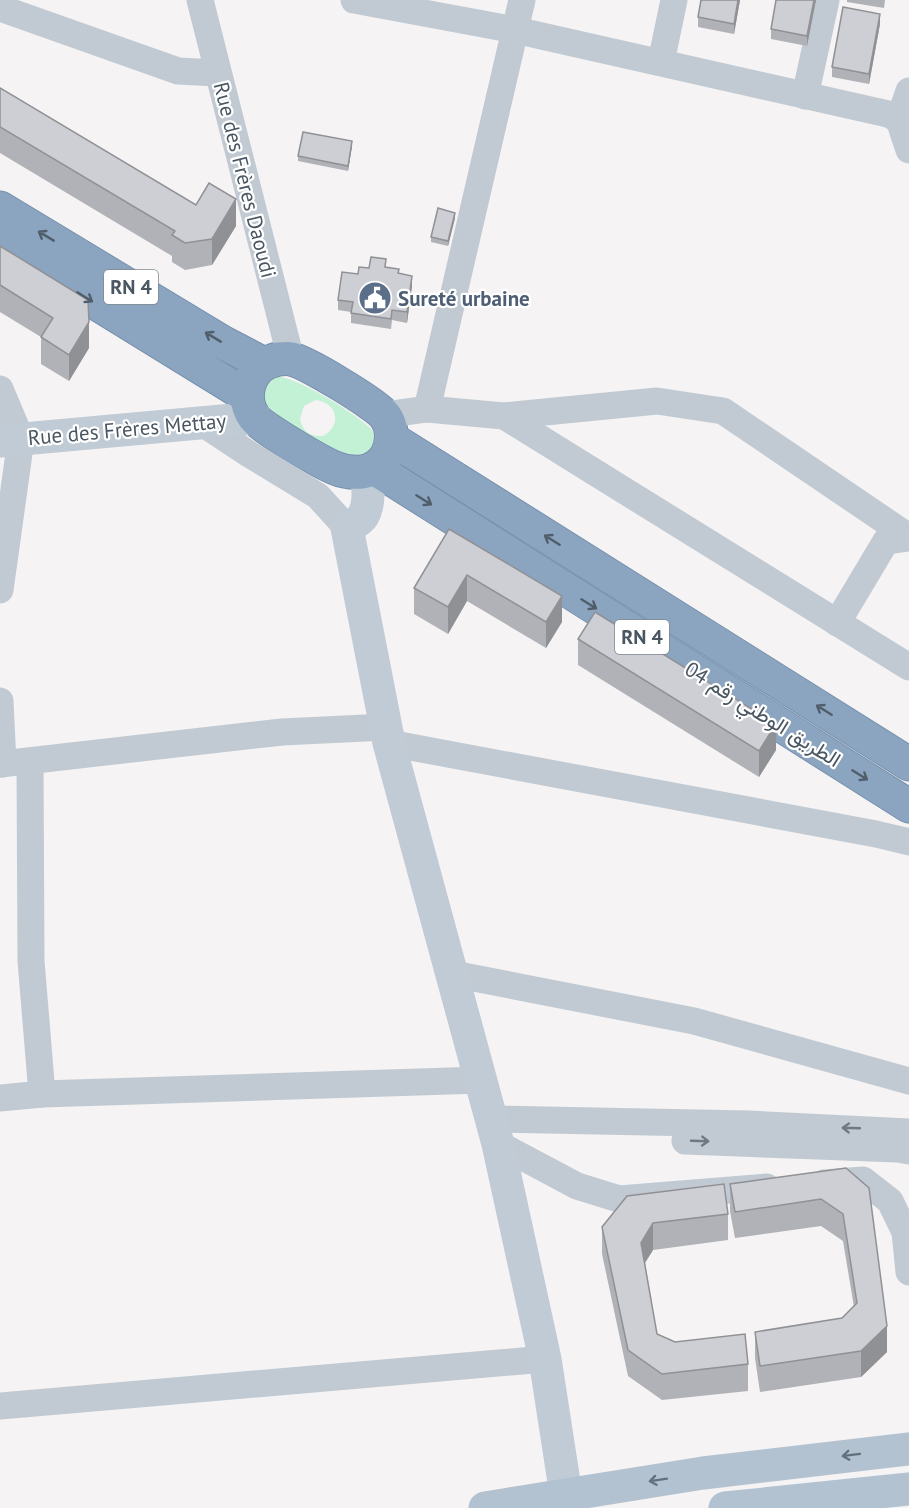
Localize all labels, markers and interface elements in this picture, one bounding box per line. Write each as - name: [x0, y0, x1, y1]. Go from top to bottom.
- street label: Rue des Frères Daoudi: [208, 79, 282, 281]
- one-way arrow: [38, 229, 55, 241]
- road number: RN 4: [104, 270, 158, 304]
- public building icon: Sureté urbaine: [357, 280, 393, 316]
- place label: Sureté urbaine: [398, 285, 530, 312]
- one-way arrow: [76, 292, 93, 304]
- one-way arrow: [205, 330, 222, 342]
- street label: Rue des Frères Mettay: [27, 407, 227, 451]
- one-way arrow: [415, 494, 432, 506]
- one-way arrow: [544, 533, 561, 545]
- one-way arrow: [580, 597, 597, 610]
- road number: RN 4: [615, 620, 669, 654]
- street label: الطريق الوطني رقم 04: [678, 655, 846, 776]
- one-way arrow: [816, 704, 833, 716]
- one-way arrow: [851, 770, 868, 782]
- one-way arrow: [841, 1123, 861, 1134]
- one-way arrow: [690, 1136, 710, 1147]
- one-way arrow: [841, 1449, 861, 1460]
- one-way arrow: [648, 1475, 668, 1486]

